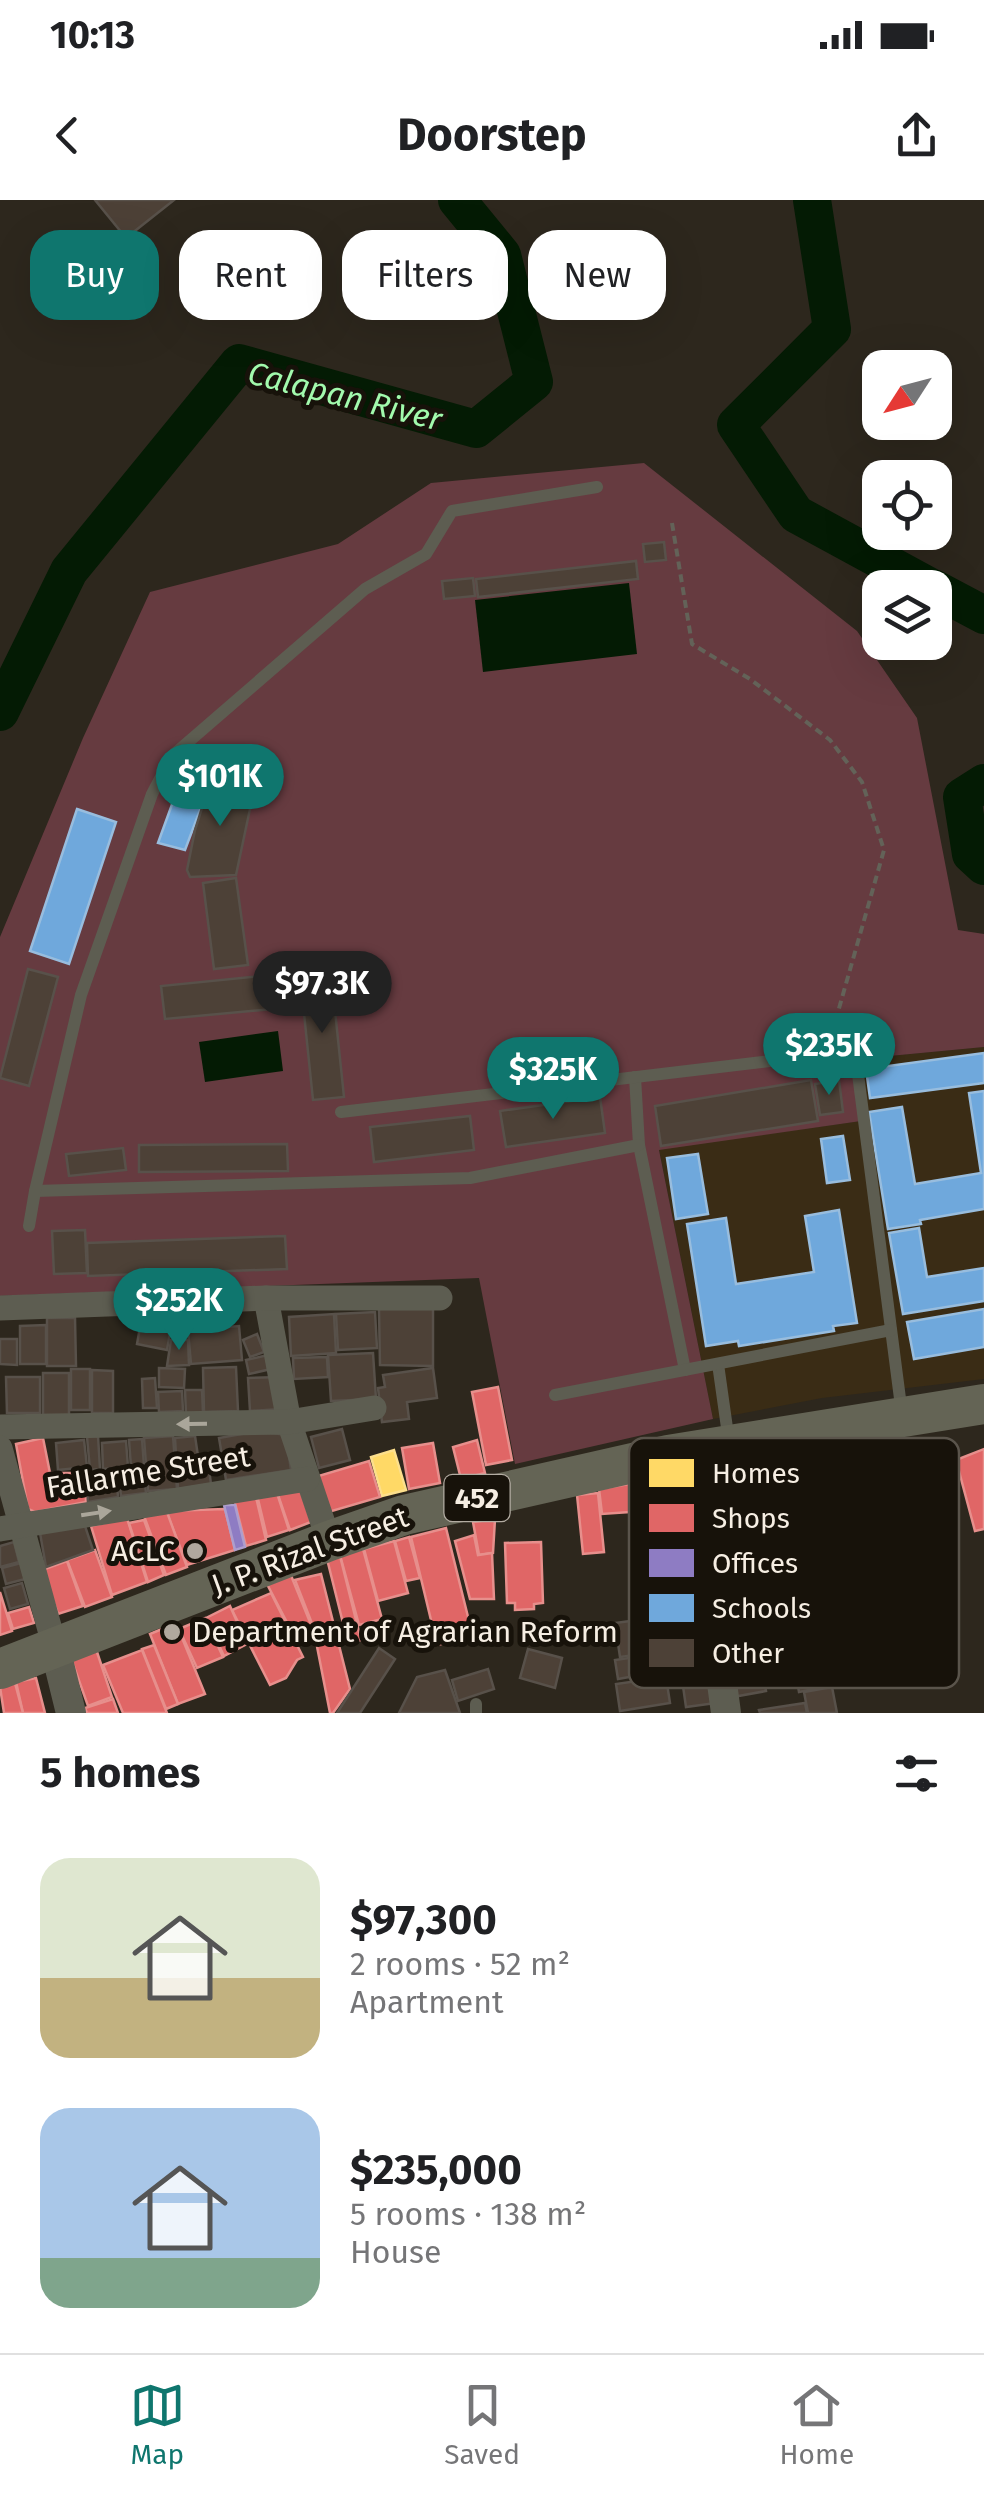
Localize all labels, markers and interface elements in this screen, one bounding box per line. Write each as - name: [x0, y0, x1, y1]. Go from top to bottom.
- text: 10:13: [50, 12, 135, 58]
- icon: back: [40, 108, 95, 163]
- text: Doorstep: [397, 108, 587, 162]
- icon: share: [889, 108, 944, 163]
- chip: Buy: [30, 230, 159, 320]
- chip: Rent: [179, 230, 322, 320]
- chip: Filters: [342, 230, 508, 320]
- chip: New: [528, 230, 666, 320]
- north arrow: [862, 350, 952, 440]
- map controls: [862, 350, 952, 660]
- water label: Calapan River: [244, 354, 448, 439]
- button: locate: [862, 460, 952, 550]
- button: layers: [862, 570, 952, 660]
- pin: $101K: [150, 744, 290, 829]
- text: $101K: [178, 757, 262, 795]
- pin: $97.3K: [241, 951, 403, 1036]
- text: $97.3K: [275, 964, 369, 1002]
- pin: $235K: [759, 1013, 899, 1098]
- text: $235K: [785, 1026, 873, 1064]
- pin: $325K: [483, 1037, 623, 1122]
- text: $325K: [509, 1050, 597, 1088]
- pin: $252K: [109, 1268, 249, 1353]
- text: $252K: [135, 1281, 223, 1319]
- one-way arrow: [175, 1416, 207, 1432]
- street label: Fallarme Street: [44, 1438, 253, 1506]
- legend: [629, 1438, 959, 1688]
- text: Homes: [712, 1457, 800, 1490]
- road number: 452: [444, 1475, 510, 1521]
- street label: J. P. Rizal Street: [207, 1499, 413, 1603]
- text: Shops: [712, 1502, 790, 1535]
- one-way arrow: [81, 1505, 112, 1520]
- place label: ACLC: [111, 1533, 175, 1569]
- marker: ACLC: [184, 1540, 206, 1562]
- text: Offices: [712, 1547, 798, 1580]
- text: Schools: [712, 1592, 811, 1625]
- place label: Department of Agrarian Reform: [192, 1614, 618, 1650]
- marker: Department of Agrarian Reform: [161, 1621, 183, 1643]
- text: Other: [712, 1637, 784, 1670]
- icon: filters: [889, 1746, 944, 1801]
- text: 5 homes: [40, 1748, 200, 1798]
- text: $97,300: [350, 1895, 497, 1945]
- icon: home: [120, 1898, 240, 2018]
- text: 2 rooms · 52 m²: [350, 1945, 570, 1983]
- text: Apartment: [350, 1983, 504, 2021]
- text: $235,000: [350, 2145, 522, 2195]
- icon: home: [120, 2148, 240, 2268]
- text: 5 rooms · 138 m²: [350, 2195, 586, 2233]
- text: House: [350, 2233, 441, 2271]
- tab: Map: [130, 2378, 185, 2471]
- tab: Saved: [444, 2378, 520, 2471]
- tab: Home: [780, 2378, 854, 2471]

